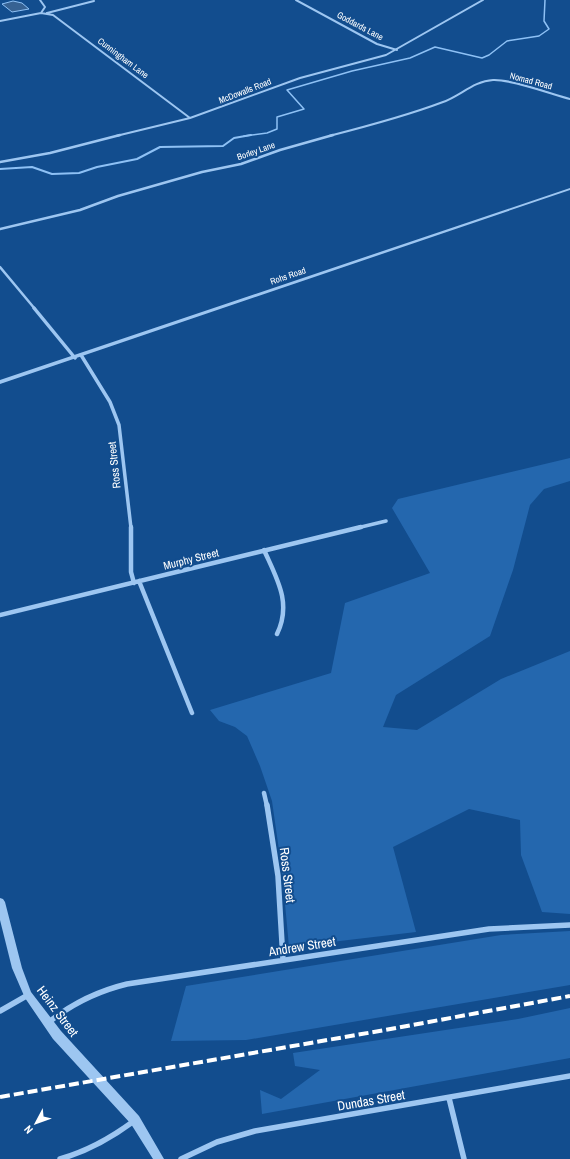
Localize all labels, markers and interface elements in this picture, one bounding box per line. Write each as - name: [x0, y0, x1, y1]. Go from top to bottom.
- street label: Goddards Lane: [335, 9, 385, 43]
- street label: Cunningham Lane: [95, 35, 151, 81]
- street label: Nomad Road: [508, 70, 554, 92]
- street label: McDowalls Road: [217, 75, 273, 107]
- street label: Borley Lane: [235, 139, 277, 163]
- street label: Rohs Road: [269, 264, 307, 288]
- street label: Ross Street: [105, 440, 123, 489]
- street label: Murphy Street: [162, 545, 221, 573]
- street label: Ross Street: [276, 846, 299, 904]
- street label: Andrew Street: [266, 933, 337, 960]
- street label: Heinz Street: [33, 983, 82, 1040]
- street label: Dundas Street: [336, 1086, 406, 1115]
- north arrow: [16, 1103, 56, 1143]
- text: N: [21, 1123, 36, 1137]

